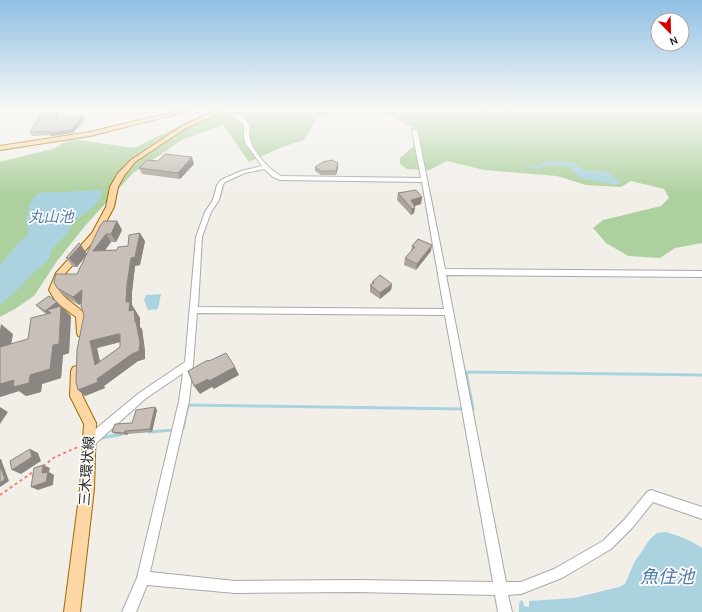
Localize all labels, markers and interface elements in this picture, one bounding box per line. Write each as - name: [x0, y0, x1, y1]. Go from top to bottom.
- north arrow: [650, 12, 690, 52]
- text: N: [668, 33, 680, 48]
- water label: 丸山池: [28, 208, 75, 226]
- street label: 三木環状線: [76, 435, 98, 507]
- water label: 魚住池: [640, 566, 696, 588]

